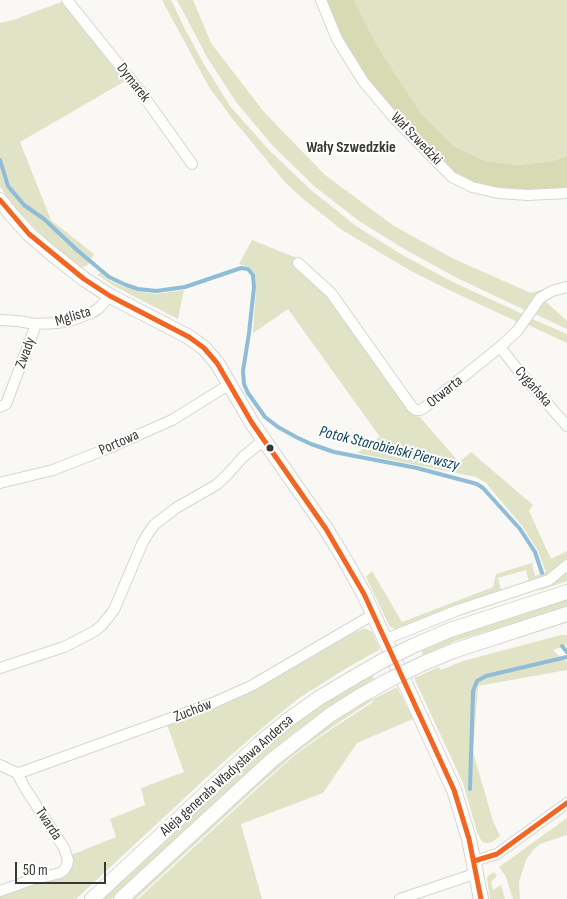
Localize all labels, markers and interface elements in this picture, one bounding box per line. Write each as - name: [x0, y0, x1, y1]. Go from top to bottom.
- street label: Dymarek: [112, 60, 154, 106]
- street label: Wał Szwedzki: [386, 109, 446, 169]
- district label: Wały Szwedzkie: [306, 138, 396, 158]
- street label: Mglista: [53, 303, 93, 331]
- street label: Zwady: [12, 335, 40, 371]
- street label: Cygańska: [511, 363, 555, 411]
- street label: Otwarta: [424, 372, 466, 412]
- water label: Potok Starobielski Pierwszy: [317, 422, 461, 476]
- street label: Portowa: [96, 426, 142, 460]
- unlabelled marker: [265, 443, 275, 453]
- street label: Zuchów: [171, 696, 215, 726]
- street label: Aleja generała Władysława Andersa: [157, 712, 297, 840]
- street label: Twarda: [31, 804, 65, 844]
- scale bar: [18, 852, 109, 884]
- text: 50 m: [23, 861, 48, 880]

